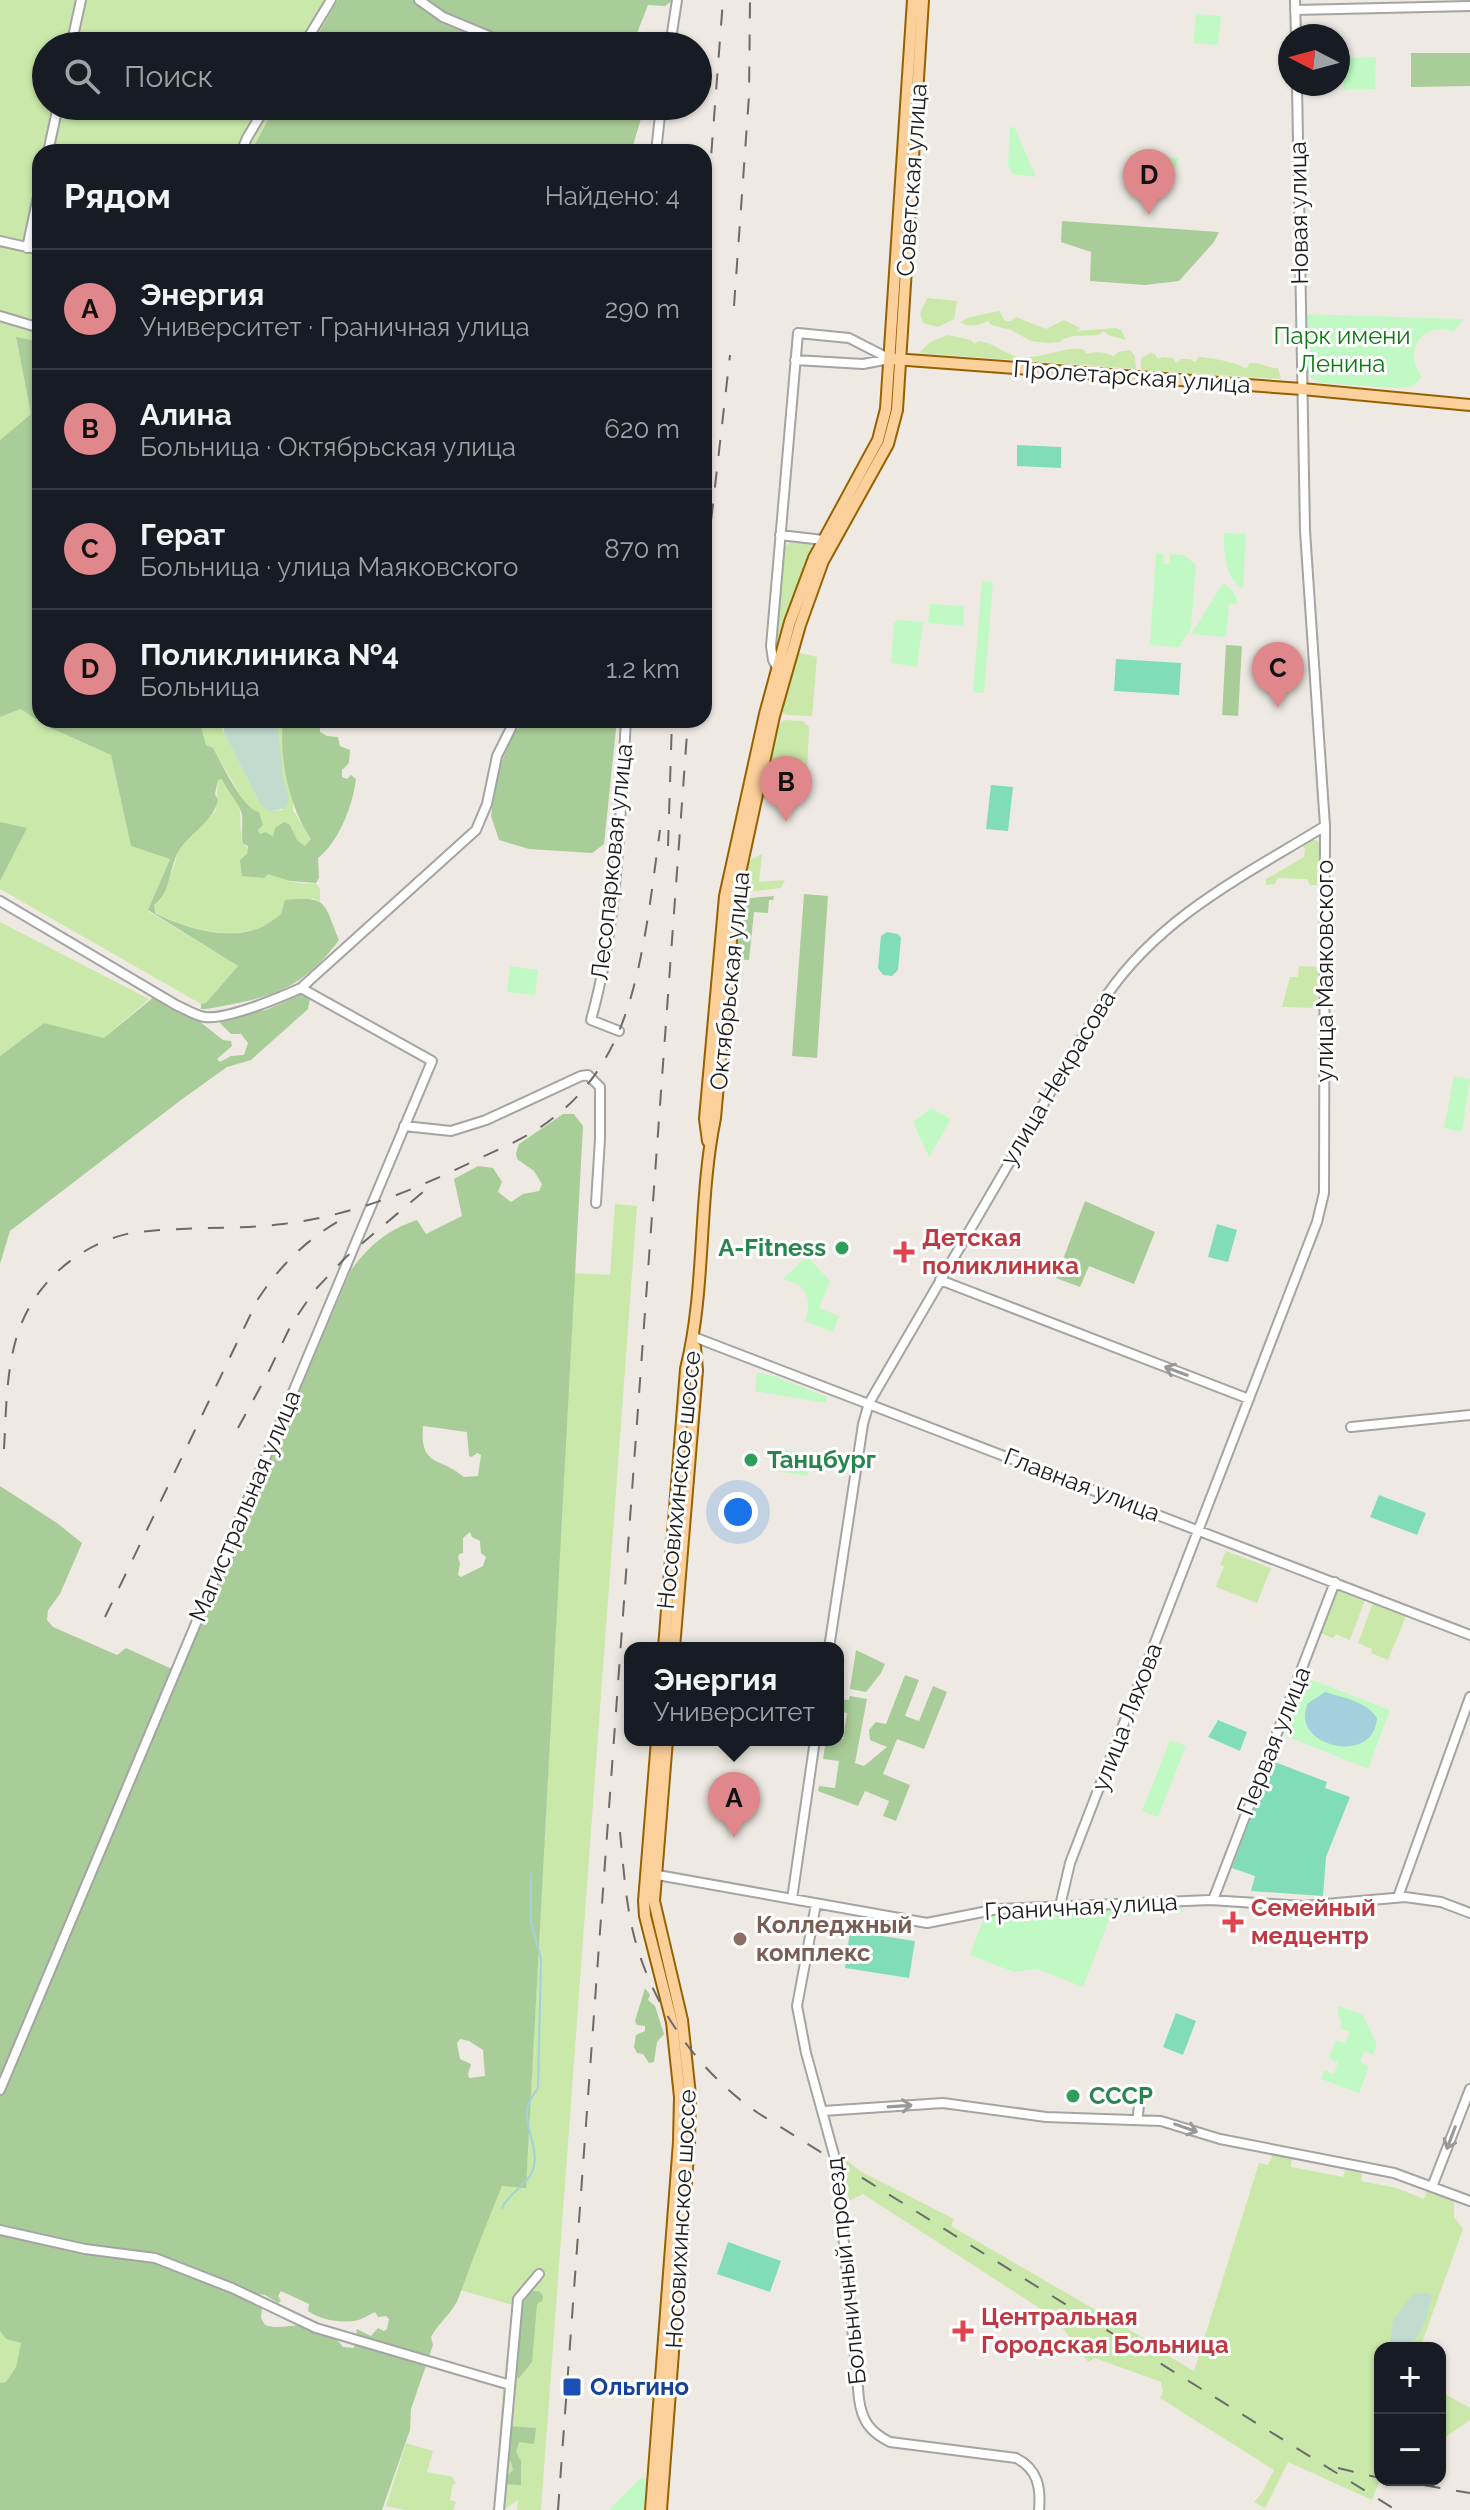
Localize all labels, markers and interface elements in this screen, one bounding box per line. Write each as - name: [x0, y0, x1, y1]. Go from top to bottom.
- north arrow: [1278, 24, 1350, 96]
- search box: [32, 32, 712, 120]
- icon: search: [60, 54, 104, 98]
- text: Поиск: [124, 59, 213, 94]
- street label: Советская улица: [890, 82, 933, 278]
- street label: Новая улица: [1283, 141, 1314, 285]
- pin: D: [1123, 149, 1175, 215]
- text: Рядом: [64, 176, 171, 216]
- text: Найдено: 4: [545, 181, 680, 211]
- text: Энергия: [140, 277, 264, 312]
- text: A: [81, 294, 99, 324]
- text: 290 m: [605, 294, 680, 324]
- text: Университет · Граничная улица: [140, 312, 530, 342]
- park label: Парк имени Ленина: [1273, 321, 1411, 378]
- street label: Пролетарская улица: [1012, 354, 1252, 399]
- text: Алина: [140, 397, 232, 432]
- text: B: [81, 414, 99, 444]
- text: 620 m: [604, 414, 680, 444]
- text: Больница · Октябрьская улица: [140, 432, 516, 462]
- text: Герат: [140, 517, 225, 552]
- text: C: [81, 534, 99, 564]
- text: 870 m: [604, 534, 680, 564]
- text: Больница · улица Маяковского: [140, 552, 518, 582]
- text: Поликлиника №4: [140, 637, 399, 672]
- pin: C: [1252, 642, 1304, 708]
- text: D: [81, 654, 99, 684]
- text: 1.2 km: [606, 654, 680, 684]
- text: Больница: [140, 672, 260, 702]
- street label: Лесопарковая улица: [585, 742, 638, 982]
- pin: B: [760, 756, 812, 822]
- street label: улица Маяковского: [1310, 860, 1339, 1082]
- street label: Октябрьская улица: [704, 870, 755, 1092]
- street label: улица Некрасова: [994, 985, 1121, 1171]
- place label: Детская поликлиника: [922, 1223, 1079, 1280]
- place label: A-Fitness: [718, 1233, 826, 1262]
- marker: A-Fitness: [833, 1239, 851, 1257]
- marker: Детская поликлиника: [893, 1241, 915, 1263]
- street label: Носовихинское шоссе: [651, 1349, 706, 1611]
- one-way arrow: [1164, 1363, 1189, 1377]
- street label: Магистральная улица: [183, 1386, 306, 1626]
- street label: Главная улица: [1000, 1441, 1164, 1528]
- place label: Танцбург: [767, 1445, 876, 1474]
- marker: Танцбург: [742, 1451, 760, 1469]
- your location: [718, 1492, 758, 1532]
- street label: улица Ляхова: [1085, 1639, 1168, 1795]
- popup: [624, 1642, 844, 1746]
- text: Энергия: [653, 1662, 777, 1697]
- street label: Первая улица: [1231, 1662, 1317, 1819]
- text: Университет: [653, 1697, 815, 1727]
- pin: A: [708, 1772, 760, 1838]
- street label: Граничная улица: [983, 1887, 1178, 1926]
- place label: Семейный медцентр: [1251, 1893, 1376, 1950]
- place label: Колледжный комплекс: [756, 1910, 912, 1967]
- marker: Семейный медцентр: [1222, 1911, 1244, 1933]
- marker: Колледжный комплекс: [731, 1930, 749, 1948]
- place label: СССР: [1089, 2081, 1153, 2110]
- marker: СССР: [1064, 2087, 1082, 2105]
- street label: Носовихинское шоссе: [659, 2089, 702, 2349]
- one-way arrow: [886, 2098, 913, 2113]
- one-way arrow: [1173, 2122, 1198, 2137]
- one-way arrow: [1443, 2125, 1457, 2150]
- street label: Больничный проезд: [819, 2156, 872, 2386]
- place label: Центральная Городская Больница: [981, 2302, 1229, 2359]
- marker: Центральная Городская Больница: [952, 2320, 974, 2342]
- map controls: [1374, 2342, 1446, 2486]
- button: +: [1374, 2342, 1446, 2414]
- place label: Ольгино: [590, 2372, 689, 2401]
- marker: Ольгино: [561, 2376, 583, 2398]
- button: −: [1374, 2414, 1446, 2486]

